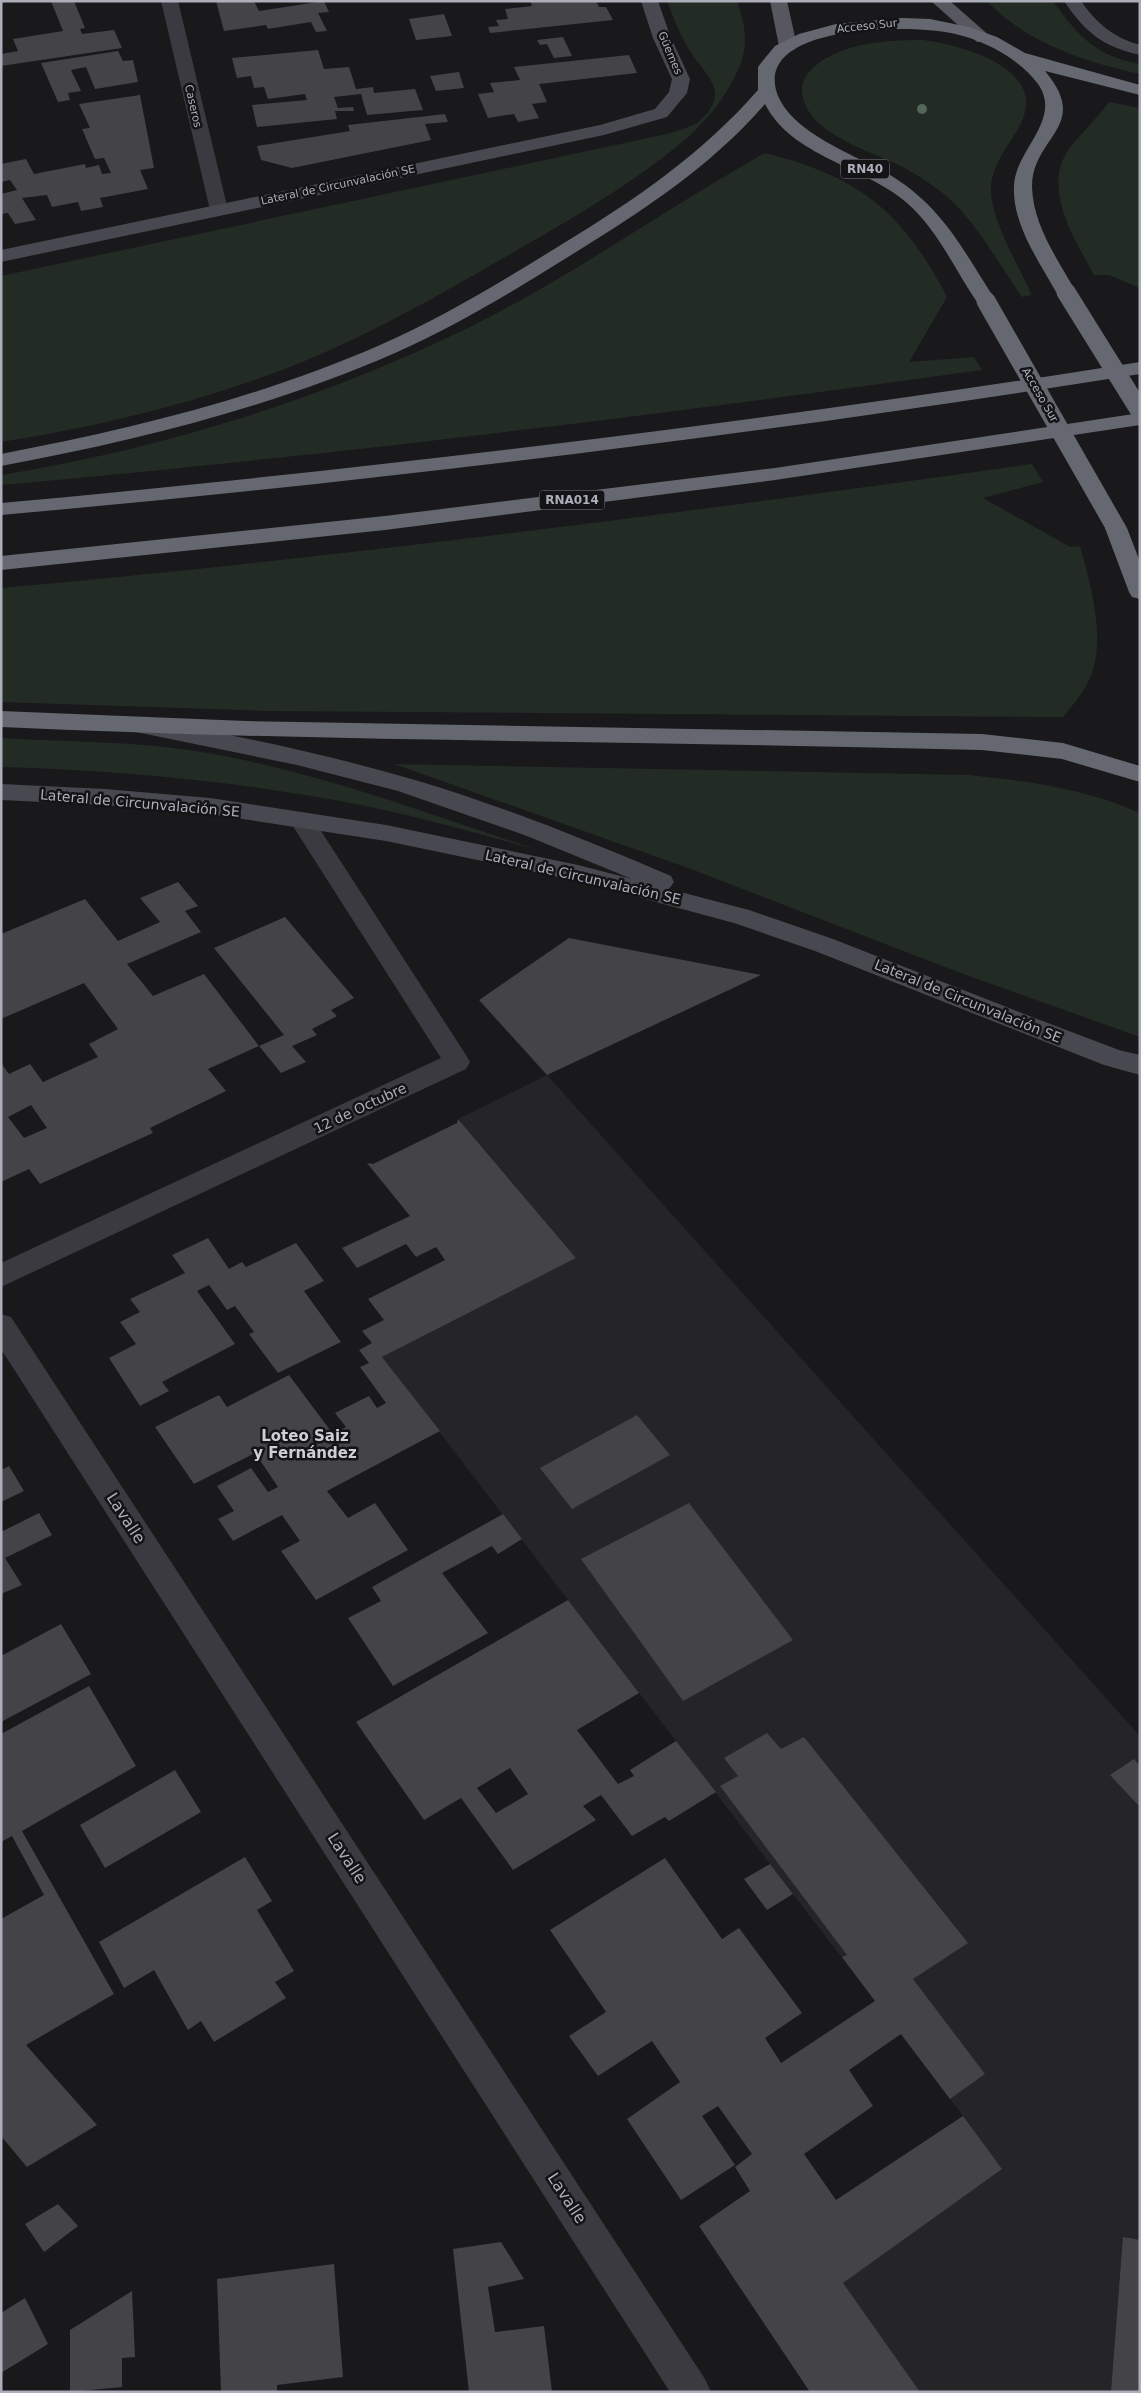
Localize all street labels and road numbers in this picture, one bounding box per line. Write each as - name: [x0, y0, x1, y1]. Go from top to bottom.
- street label: Acceso Sur: [836, 16, 898, 36]
- street label: Güemes: [655, 30, 685, 77]
- street label: Caseros: [182, 83, 204, 129]
- road number: RN40: [841, 160, 889, 178]
- street label: Lateral de Circunvalación SE: [260, 162, 416, 208]
- street label: Acceso Sur: [1019, 365, 1061, 425]
- road number: RNA014: [540, 490, 604, 510]
- street label: Lateral de Circunvalación SE: [40, 786, 240, 820]
- street label: Lateral de Circunvalación SE: [484, 847, 682, 907]
- street label: Lateral de Circunvalación SE: [872, 956, 1064, 1046]
- street label: 12 de Octubre: [311, 1080, 409, 1136]
- street label: Lavalle: [103, 1489, 149, 1547]
- street label: Lavalle: [324, 1829, 370, 1887]
- street label: Lavalle: [544, 2169, 590, 2227]

